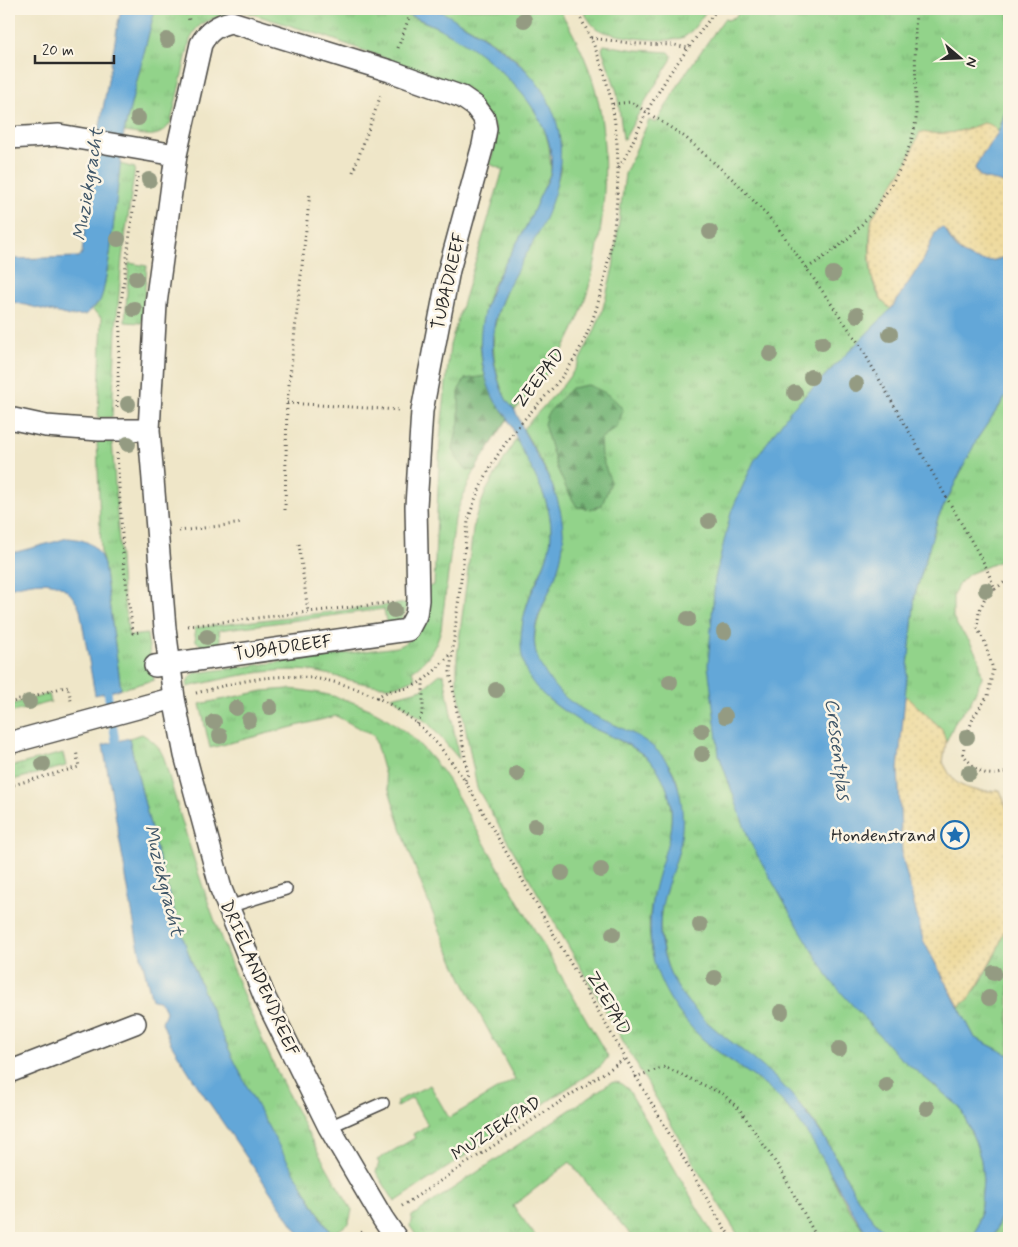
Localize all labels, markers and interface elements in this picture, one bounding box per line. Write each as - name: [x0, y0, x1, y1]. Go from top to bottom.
- scale bar: [35, 32, 114, 64]
- north arrow: [936, 32, 986, 82]
- text: 20 m: [42, 41, 74, 61]
- text: N: [961, 55, 981, 69]
- water label: Muziekgracht: [67, 125, 110, 242]
- street label: TUBADREEF: [426, 230, 472, 332]
- street label: ZEEPAD: [509, 344, 571, 414]
- street label: TUBADREEF: [232, 629, 334, 667]
- water label: Crescentplas: [819, 697, 856, 803]
- place icon: Hondenstrand: [940, 820, 970, 850]
- water label: Muziekgracht: [138, 822, 190, 939]
- place label: Hondenstrand: [831, 824, 936, 848]
- street label: DRIELANDENDREEF: [214, 897, 304, 1060]
- street label: ZEEPAD: [580, 967, 636, 1040]
- street label: MUZIEKPAD: [447, 1091, 546, 1167]

